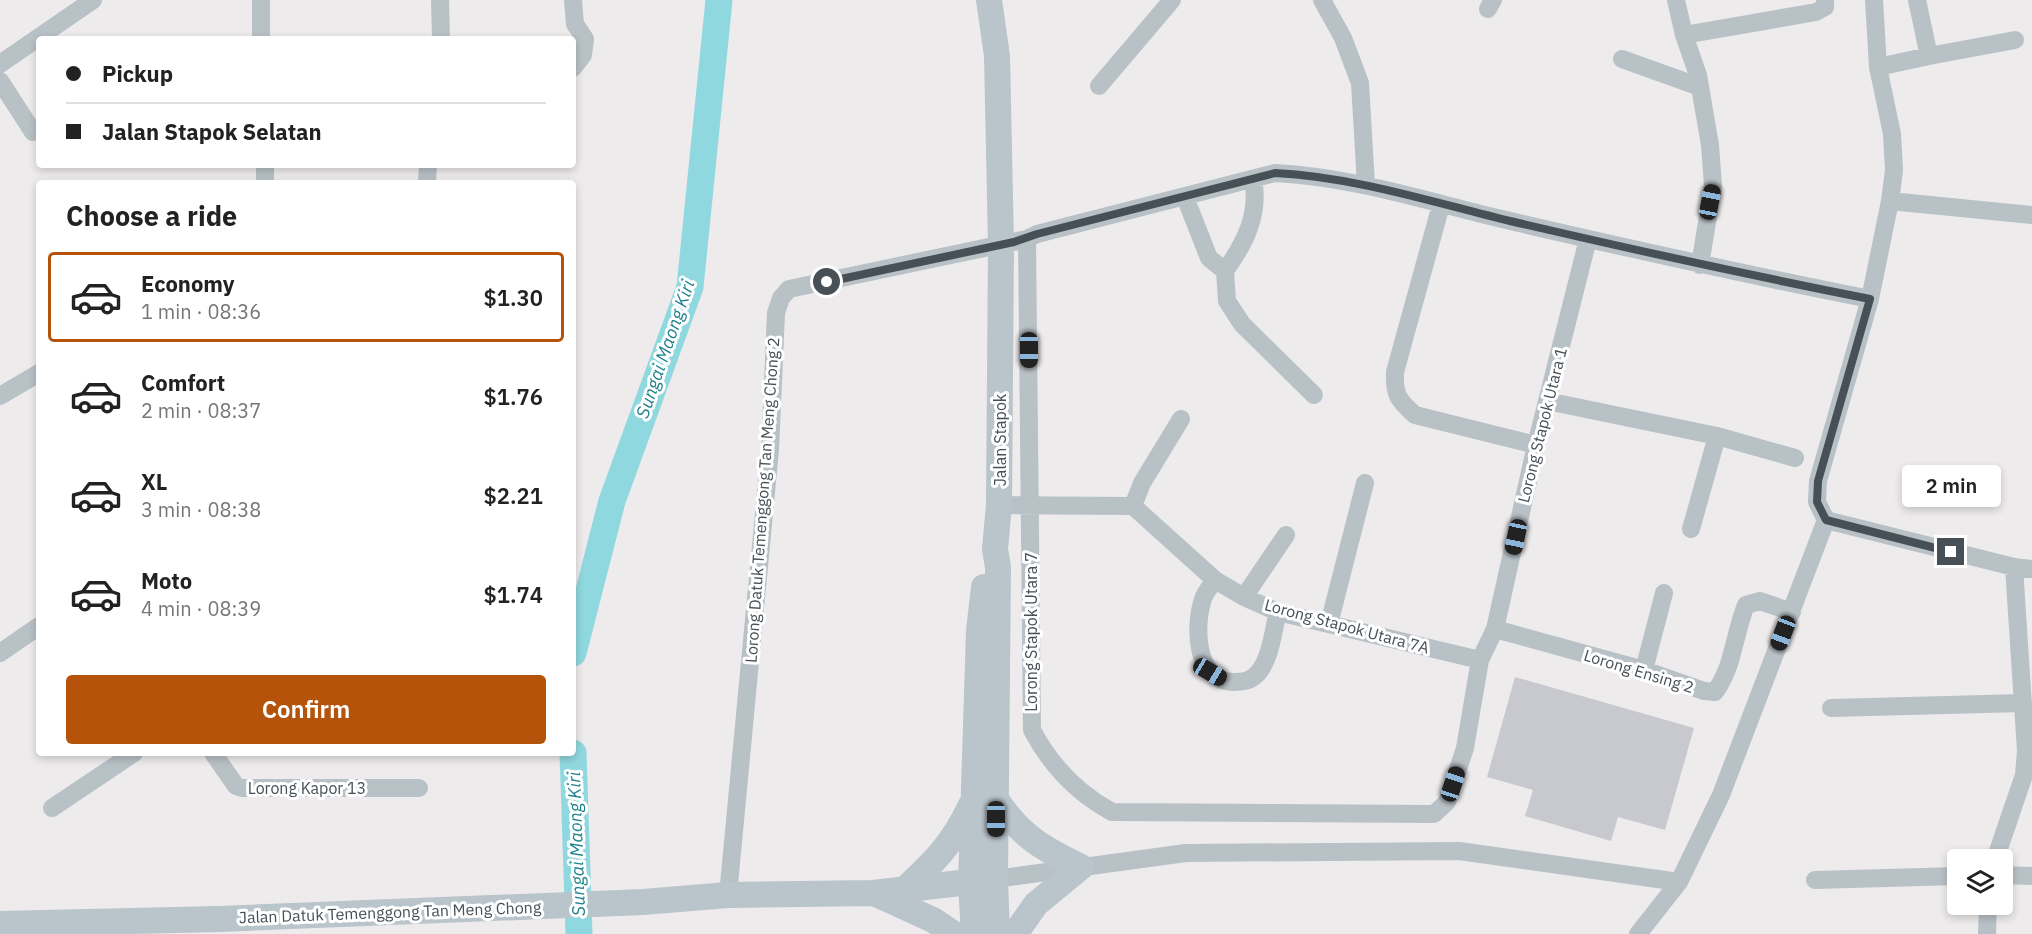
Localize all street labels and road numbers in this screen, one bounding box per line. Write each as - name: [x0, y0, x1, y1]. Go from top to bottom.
- street label: Lorong Datuk Temenggong Tan Meng Chong 2: [741, 337, 783, 663]
- street label: Lorong Stapok Utara 1: [1513, 345, 1571, 505]
- street label: Jalan Stapok: [990, 393, 1010, 486]
- street label: Lorong Stapok Utara 7: [1021, 552, 1041, 712]
- street label: Lorong Stapok Utara 7A: [1262, 594, 1432, 658]
- street label: Lorong Ensing 2: [1582, 645, 1696, 697]
- street label: Lorong Kapor 13: [248, 778, 366, 798]
- street label: Jalan Datuk Temenggong Tan Meng Chong: [238, 897, 542, 927]

